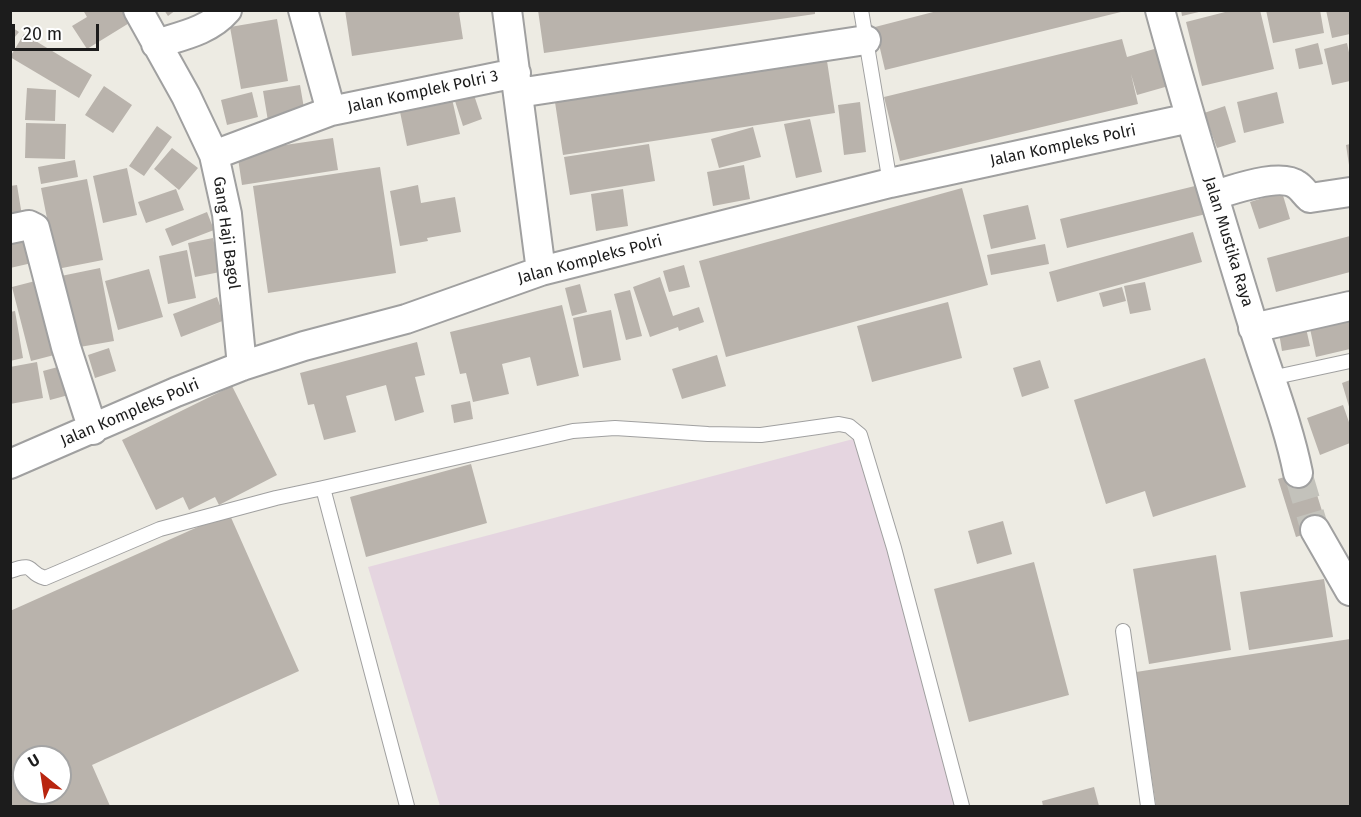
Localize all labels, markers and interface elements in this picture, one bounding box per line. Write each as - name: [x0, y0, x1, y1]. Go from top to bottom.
- scale bar: [15, 12, 102, 50]
- text: 20 m: [23, 23, 62, 45]
- street label: Jalan Komplek Polri 3: [346, 67, 500, 117]
- street label: Jalan Kompleks Polri: [988, 121, 1138, 171]
- street label: Gang Haji Bagol: [209, 175, 243, 291]
- street label: Jalan Mustika Raya: [1199, 175, 1257, 309]
- street label: Jalan Kompleks Polri: [516, 231, 664, 289]
- street label: Jalan Kompleks Polri: [58, 375, 202, 451]
- north arrow: [12, 745, 72, 805]
- text: U: [24, 750, 43, 772]

